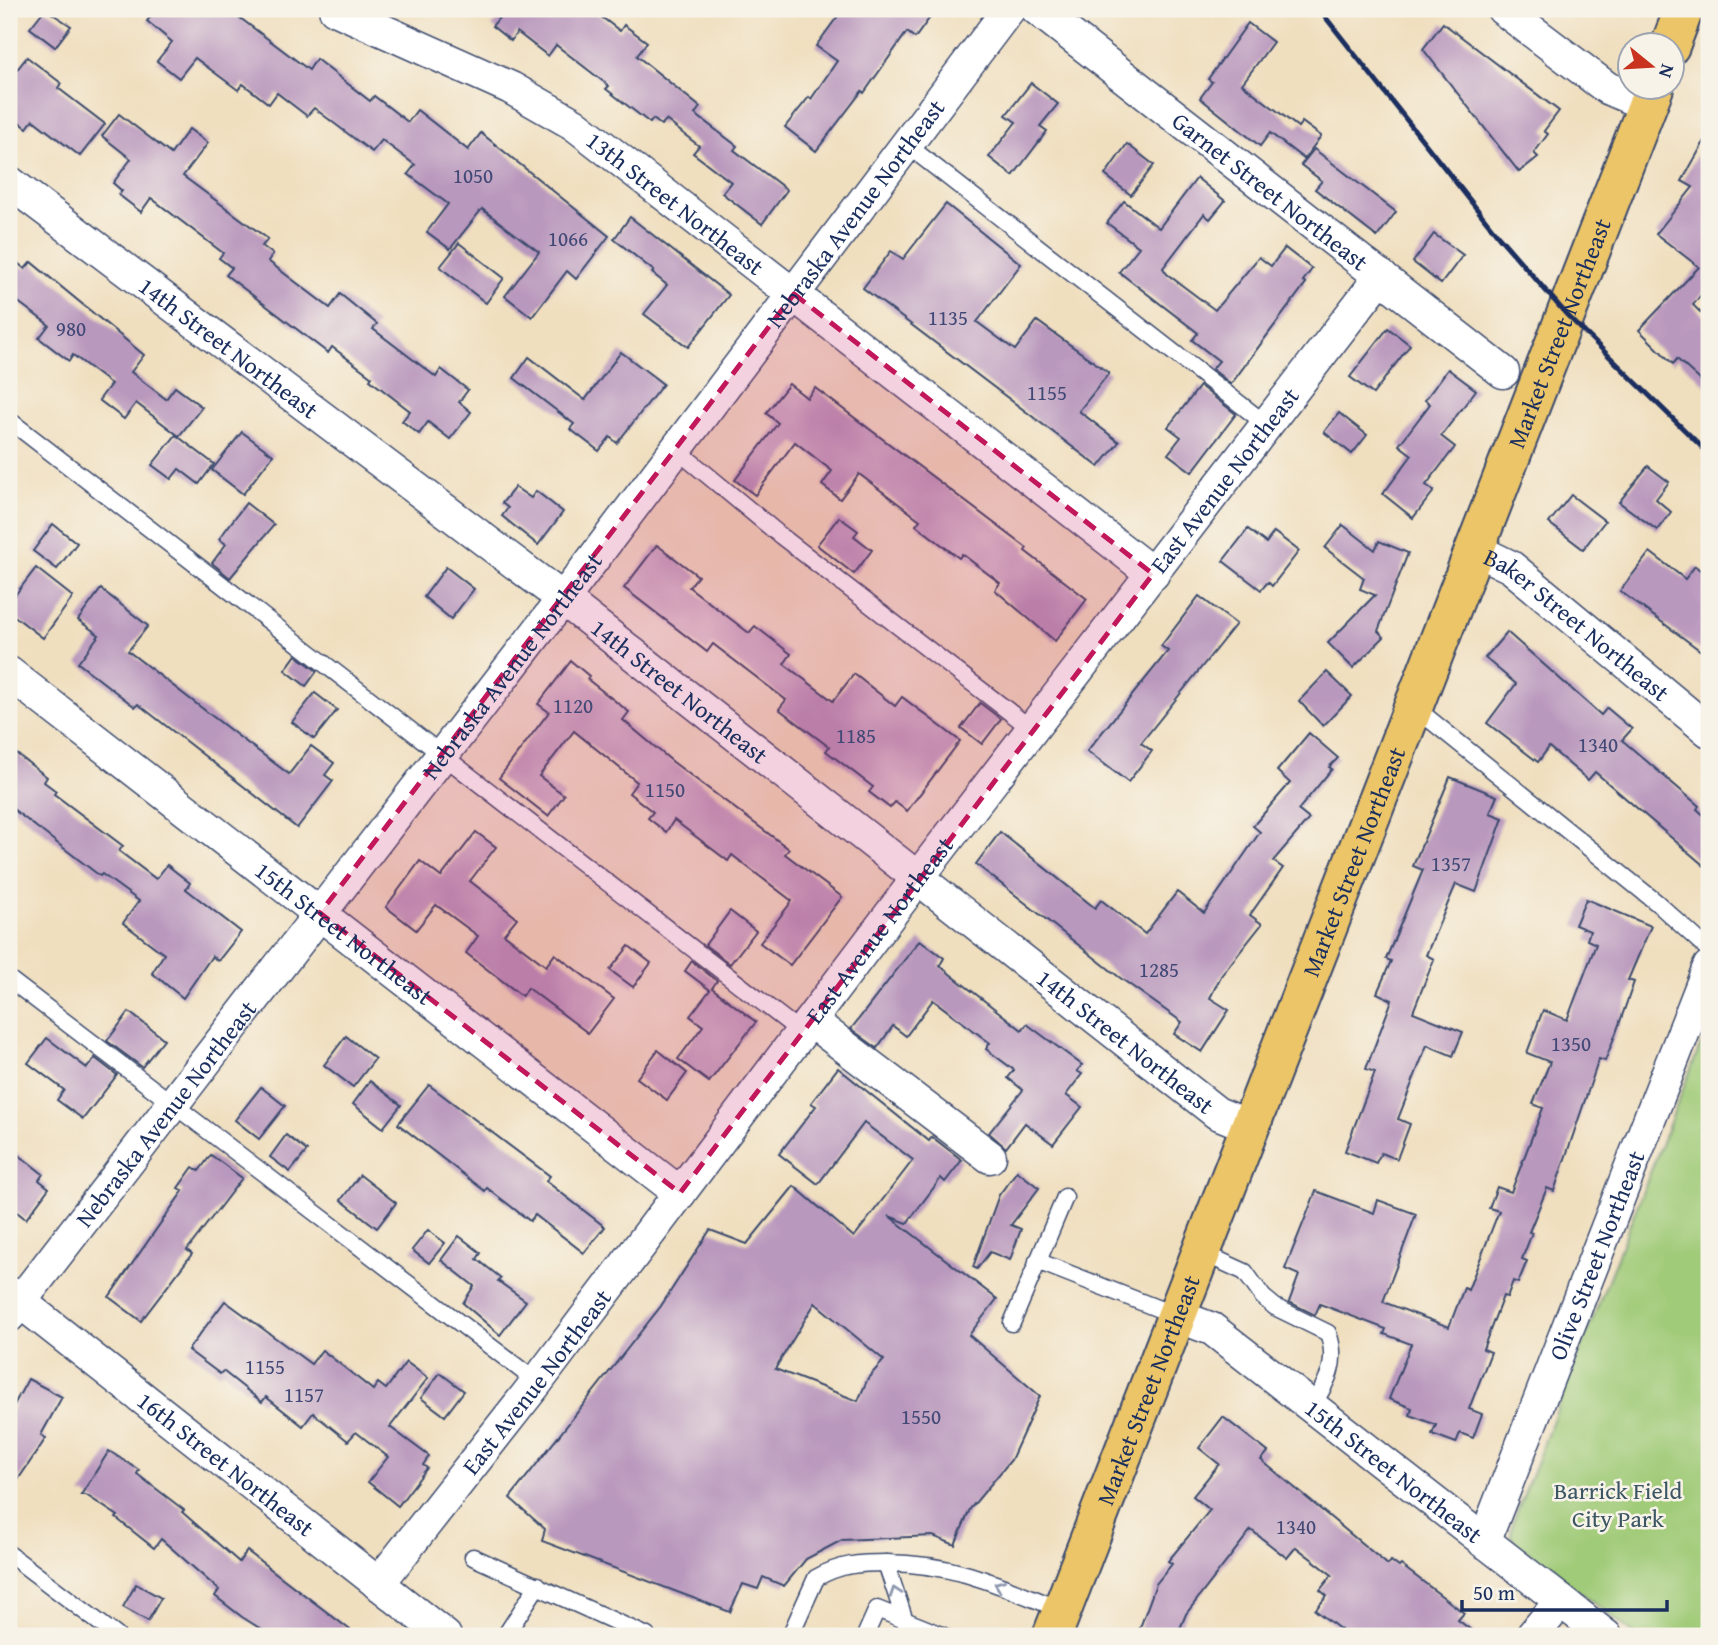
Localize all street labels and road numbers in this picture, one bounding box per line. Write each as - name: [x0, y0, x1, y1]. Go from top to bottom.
- street label: Nebraska Avenue Northeast: [757, 91, 953, 335]
- street label: Garnet Street Northeast: [1165, 103, 1377, 279]
- street label: 13th Street Northeast: [579, 123, 772, 284]
- street label: Market Street Northeast: [1498, 212, 1619, 453]
- street label: 14th Street Northeast: [132, 268, 326, 427]
- street label: East Avenue Northeast: [1141, 379, 1307, 580]
- street label: Baker Street Northeast: [1478, 539, 1678, 709]
- street label: Nebraska Avenue Northeast: [413, 544, 610, 786]
- street label: 14th Street Northeast: [584, 610, 776, 772]
- street label: Market Street Northeast: [1293, 741, 1414, 982]
- street label: East Avenue Northeast: [797, 828, 961, 1031]
- street label: 15th Street Northeast: [248, 852, 441, 1013]
- street label: 14th Street Northeast: [1030, 960, 1222, 1122]
- street label: Nebraska Avenue Northeast: [67, 992, 265, 1234]
- street label: Olive Street Northeast: [1539, 1145, 1653, 1365]
- street label: Market Street Northeast: [1087, 1269, 1208, 1510]
- street label: East Avenue Northeast: [453, 1281, 619, 1482]
- street label: 16th Street Northeast: [130, 1383, 322, 1545]
- street label: 15th Street Northeast: [1298, 1390, 1491, 1552]

